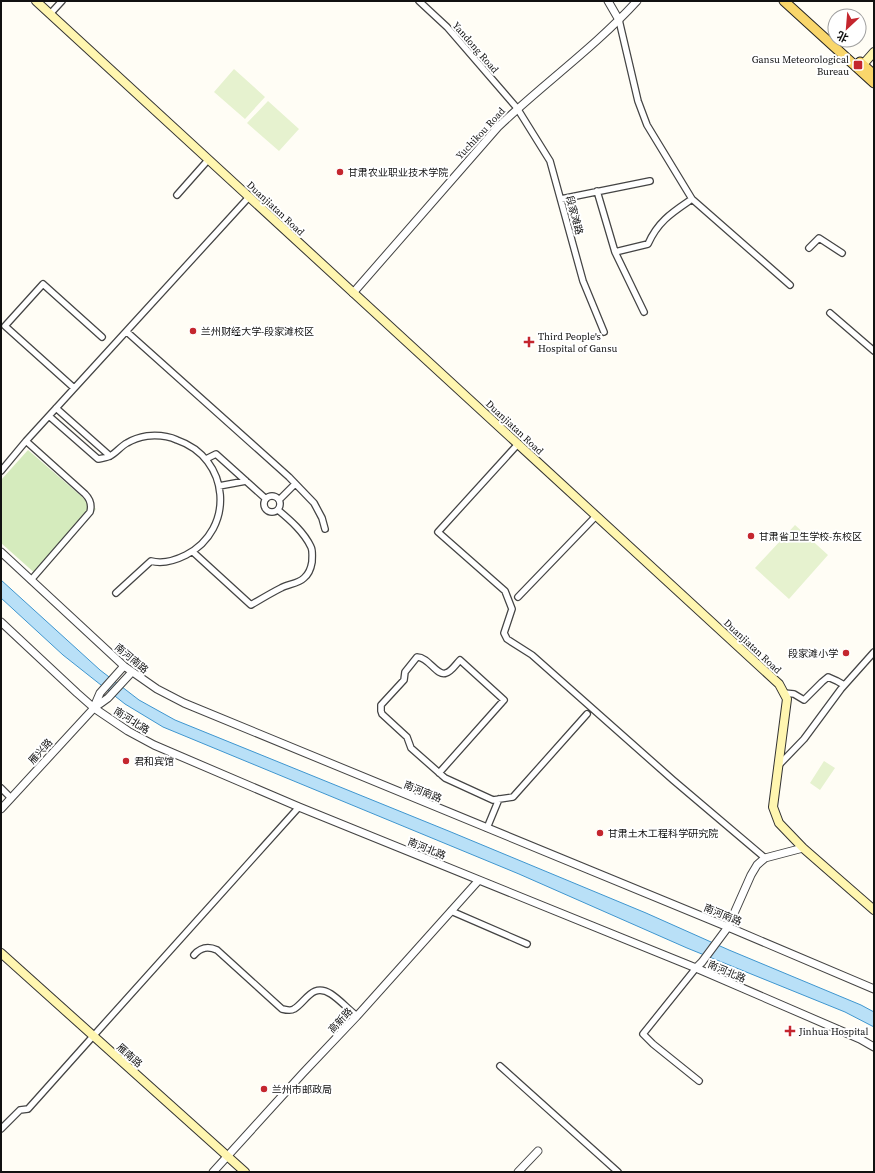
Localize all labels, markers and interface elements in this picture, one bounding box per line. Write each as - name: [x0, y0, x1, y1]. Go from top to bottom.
- north arrow: [827, 8, 867, 48]
- street label: Yandong Road: [450, 19, 502, 76]
- text: 北: [835, 27, 851, 46]
- place label: Gansu Meteorological Bureau: [752, 53, 849, 78]
- marker: Gansu Meteorological Bureau: [852, 59, 864, 71]
- street label: Yuchikou Road: [453, 104, 508, 162]
- place label: 甘肃农业职业技术学院: [348, 166, 448, 179]
- marker: 甘肃农业职业技术学院: [335, 167, 345, 177]
- street label: Duanjiatan Road: [244, 178, 307, 239]
- street label: 段家滩路: [563, 194, 586, 236]
- place label: 兰州财经大学-段家滩校区: [201, 325, 314, 338]
- marker: 兰州财经大学-段家滩校区: [188, 326, 198, 336]
- place label: Third People's Hospital of Gansu: [538, 330, 617, 355]
- marker: Third People's Hospital of Gansu: [523, 336, 535, 348]
- street label: Duanjiatan Road: [483, 397, 546, 458]
- place label: 甘肃省卫生学校-东校区: [759, 530, 862, 543]
- marker: 甘肃省卫生学校-东校区: [746, 531, 756, 541]
- street label: Duanjiatan Road: [721, 616, 784, 677]
- street label: 南河南路: [112, 641, 151, 676]
- place label: 段家滩小学: [788, 647, 838, 660]
- marker: 段家滩小学: [841, 648, 851, 658]
- street label: 南河北路: [111, 704, 152, 737]
- street label: 雁兴路: [26, 736, 55, 767]
- place label: 君和宾馆: [134, 755, 174, 768]
- marker: 君和宾馆: [121, 756, 131, 766]
- street label: 南河南路: [402, 778, 444, 805]
- place label: 甘肃土木工程科学研究院: [608, 827, 718, 840]
- marker: 甘肃土木工程科学研究院: [595, 828, 605, 838]
- street label: 南河北路: [406, 835, 448, 862]
- street label: 南河南路: [702, 901, 744, 928]
- street label: 南河北路: [706, 958, 748, 985]
- street label: 高新路: [325, 1005, 355, 1036]
- marker: Jinhua Hospital: [784, 1025, 796, 1037]
- place label: Jinhua Hospital: [798, 1025, 868, 1038]
- street label: 雁南路: [114, 1041, 145, 1070]
- place label: 兰州市邮政局: [272, 1083, 332, 1096]
- marker: 兰州市邮政局: [259, 1084, 269, 1094]

